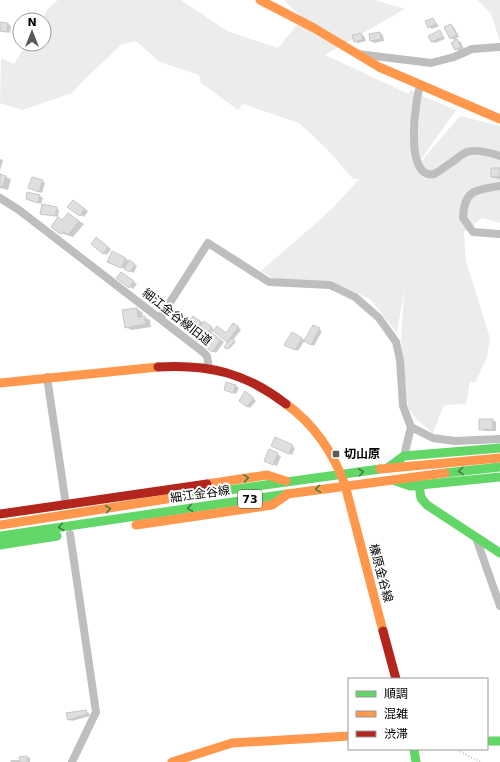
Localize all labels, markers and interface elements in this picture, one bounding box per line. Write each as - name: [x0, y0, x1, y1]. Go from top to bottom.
- north arrow: [12, 12, 52, 52]
- text: N: [27, 16, 37, 29]
- street label: 細江金谷線旧道: [140, 286, 214, 348]
- place label: 切山原: [344, 447, 380, 461]
- marker: 切山原: [331, 449, 341, 459]
- one-way arrow: [458, 466, 464, 475]
- one-way arrow: [358, 467, 364, 476]
- one-way arrow: [243, 474, 249, 483]
- street label: 細江金谷線: [169, 483, 231, 505]
- one-way arrow: [315, 484, 321, 493]
- road number: 73: [238, 490, 262, 508]
- one-way arrow: [187, 503, 193, 512]
- one-way arrow: [105, 505, 111, 514]
- one-way arrow: [58, 522, 64, 531]
- street label: 榛原金谷線: [366, 542, 396, 604]
- legend: [348, 678, 488, 750]
- text: 順調: [384, 687, 408, 701]
- text: 混雑: [384, 707, 408, 721]
- text: 渋滞: [384, 727, 408, 741]

